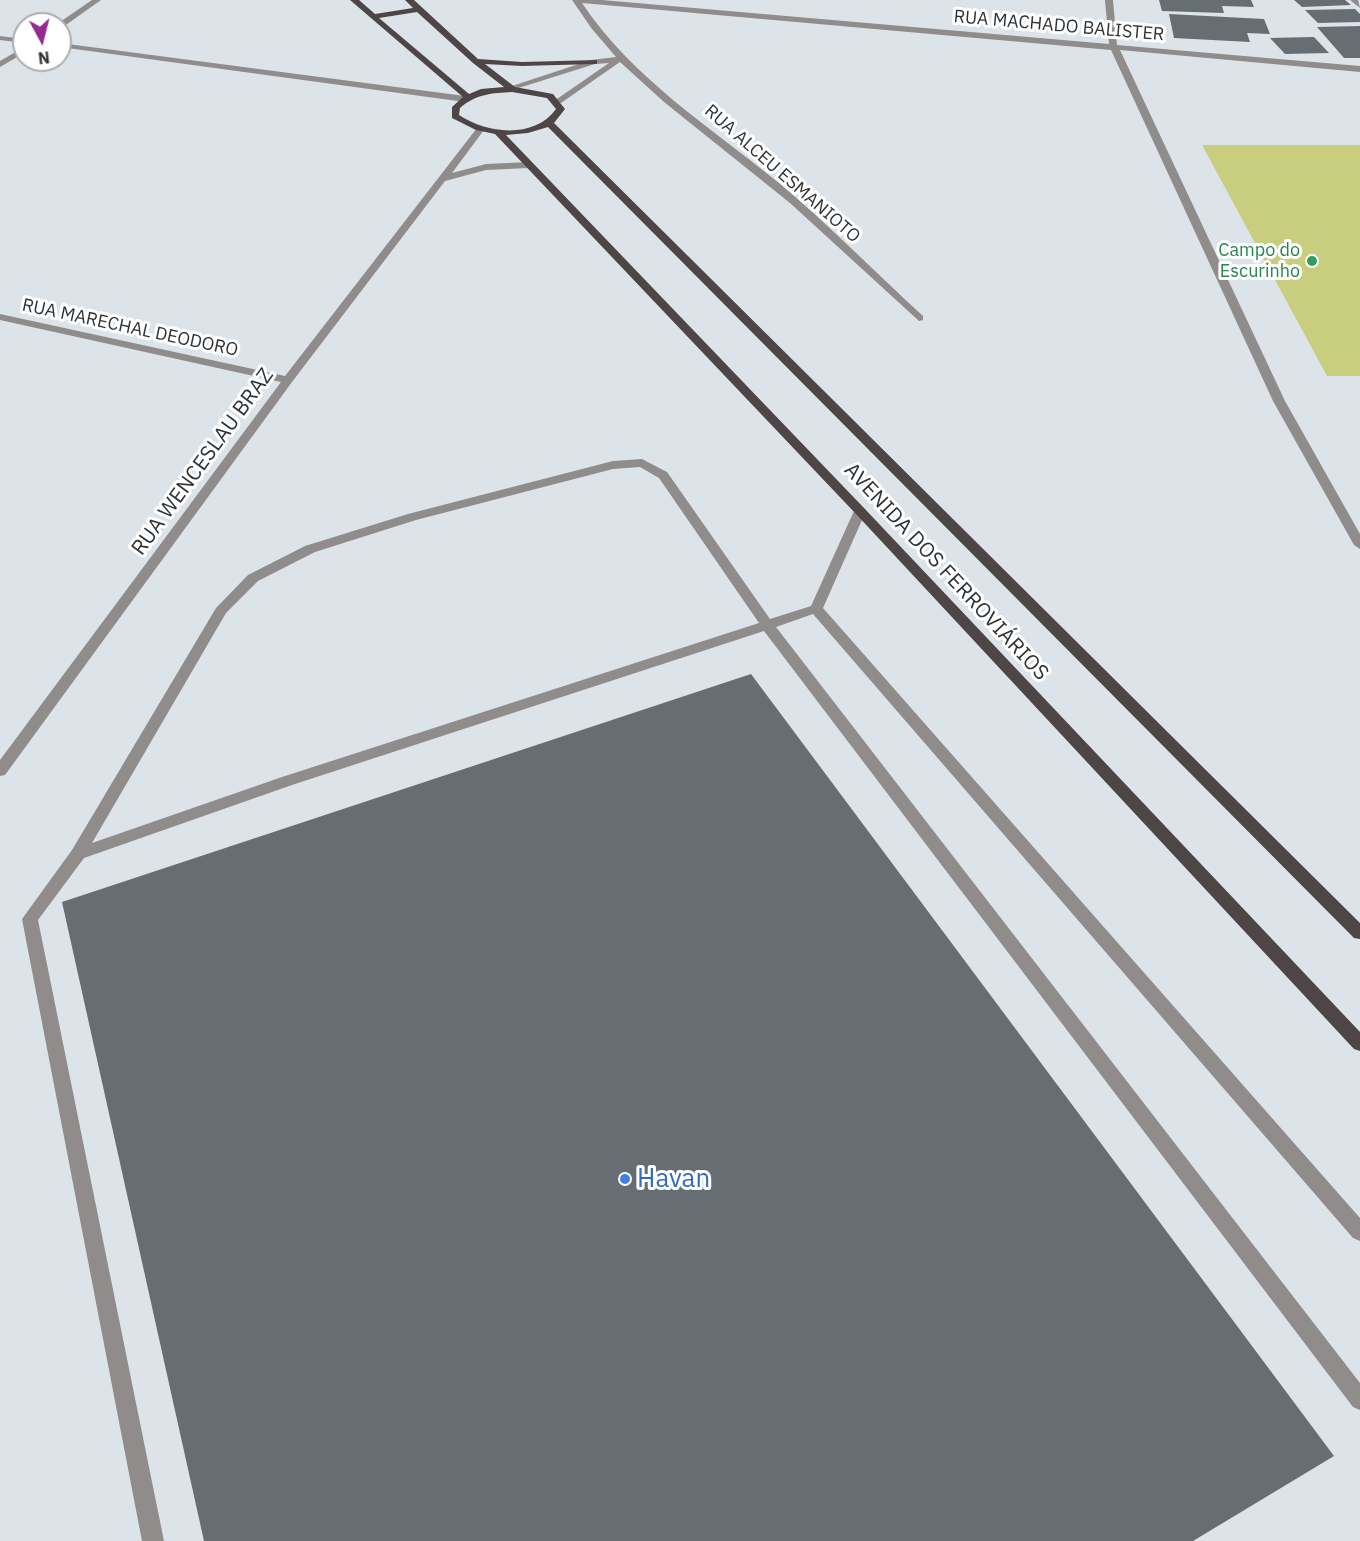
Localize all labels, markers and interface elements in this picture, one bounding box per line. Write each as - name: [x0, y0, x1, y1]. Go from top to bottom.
- street label: RUA MACHADO BALISTER: [953, 6, 1165, 46]
- north arrow: [12, 12, 72, 72]
- text: N: [37, 47, 51, 69]
- street label: RUA ALCEU ESMANIOTO: [700, 100, 864, 248]
- place label: Campo do Escurinho: [1218, 240, 1300, 282]
- marker: Campo do Escurinho: [1305, 254, 1319, 268]
- street label: RUA MARECHAL DEODORO: [20, 295, 240, 361]
- street label: RUA WENCESLAU BRAZ: [127, 364, 279, 560]
- street label: AVENIDA DOS FERROVIÁRIOS: [839, 458, 1053, 686]
- place label: Havan: [637, 1163, 710, 1195]
- marker: Havan: [618, 1172, 632, 1186]

